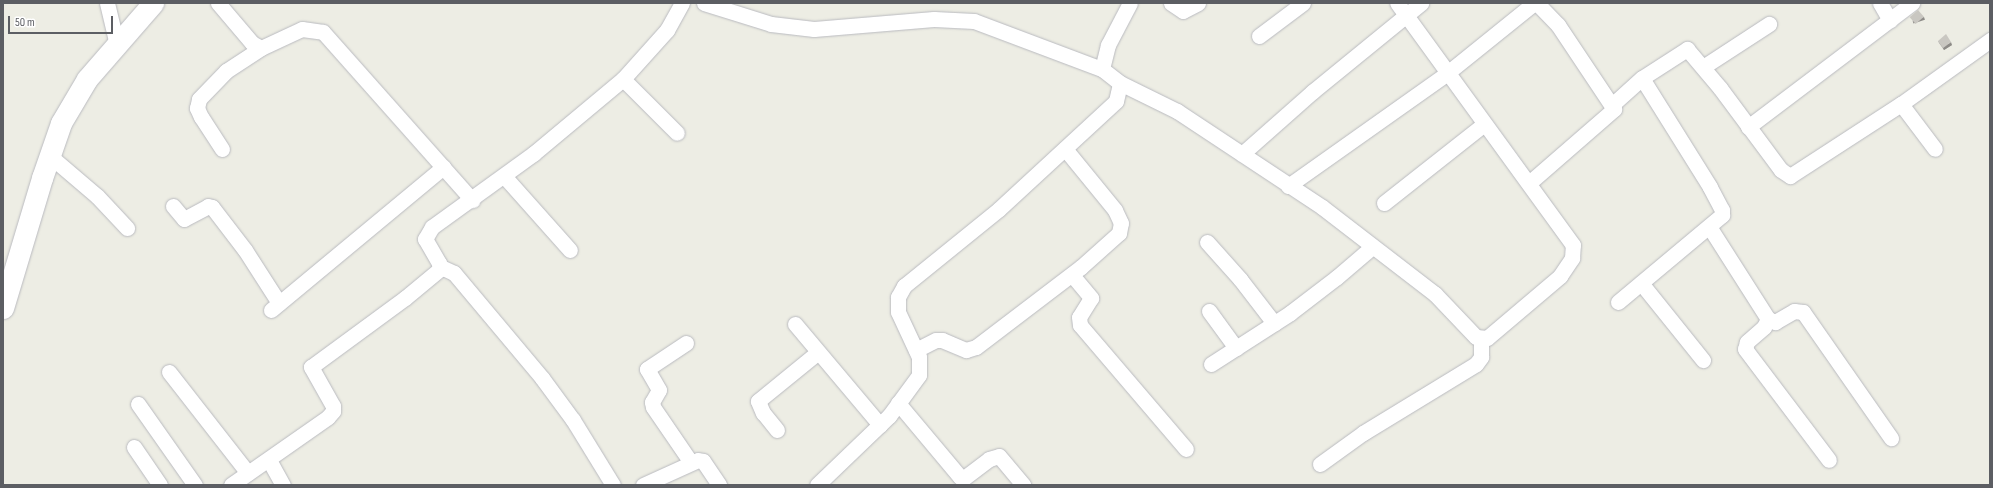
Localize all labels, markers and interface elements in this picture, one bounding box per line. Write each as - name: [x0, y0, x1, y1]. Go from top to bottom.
- scale bar: [10, 8, 115, 34]
- text: 50 m: [15, 15, 35, 30]

